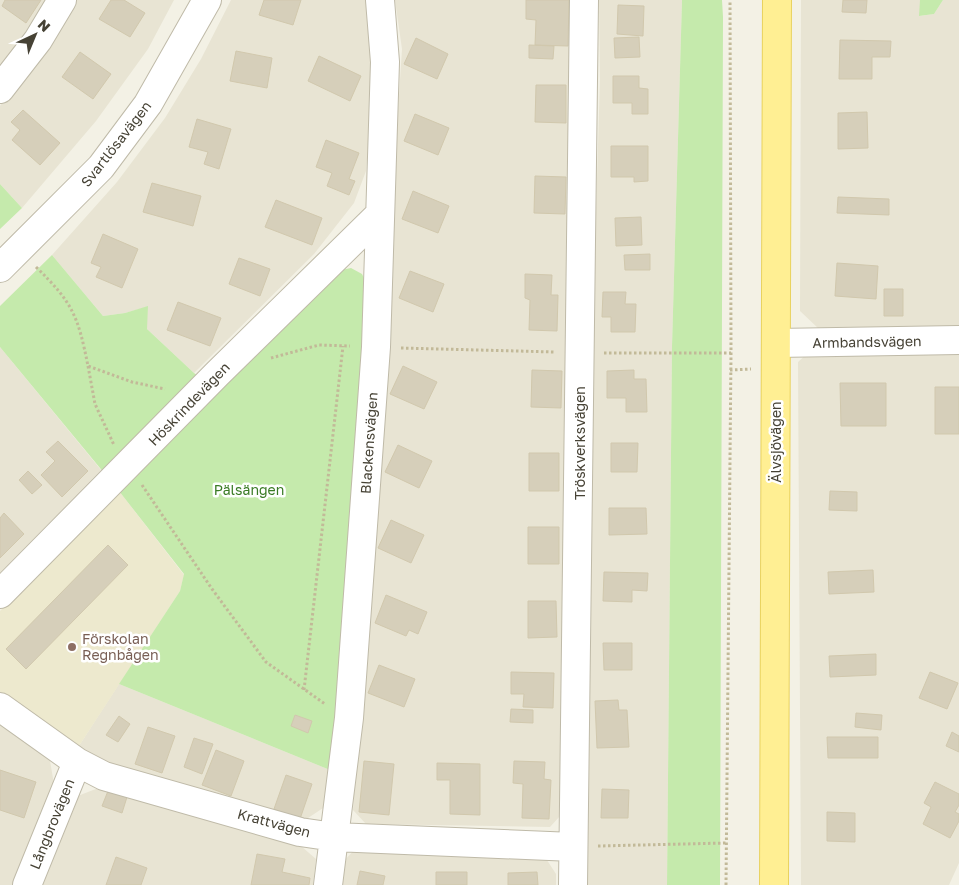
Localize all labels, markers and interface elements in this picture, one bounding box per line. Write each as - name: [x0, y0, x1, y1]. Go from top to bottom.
- north arrow: [10, 10, 60, 60]
- text: N: [35, 15, 54, 35]
- street label: Svartlösavägen: [77, 97, 154, 190]
- street label: Armbandsvägen: [812, 332, 922, 351]
- street label: Höskrindevägen: [145, 358, 233, 449]
- street label: Tröskverksvägen: [571, 386, 588, 500]
- street label: Blackensvägen: [356, 391, 381, 494]
- street label: Älvsjövägen: [767, 401, 784, 483]
- park label: Pälsängen: [214, 481, 284, 498]
- place label: Förskolan Regnbågen: [82, 630, 159, 663]
- marker: Förskolan Regnbågen: [66, 641, 78, 653]
- street label: Långbrovägen: [26, 776, 77, 872]
- street label: Krattvägen: [236, 805, 313, 840]

